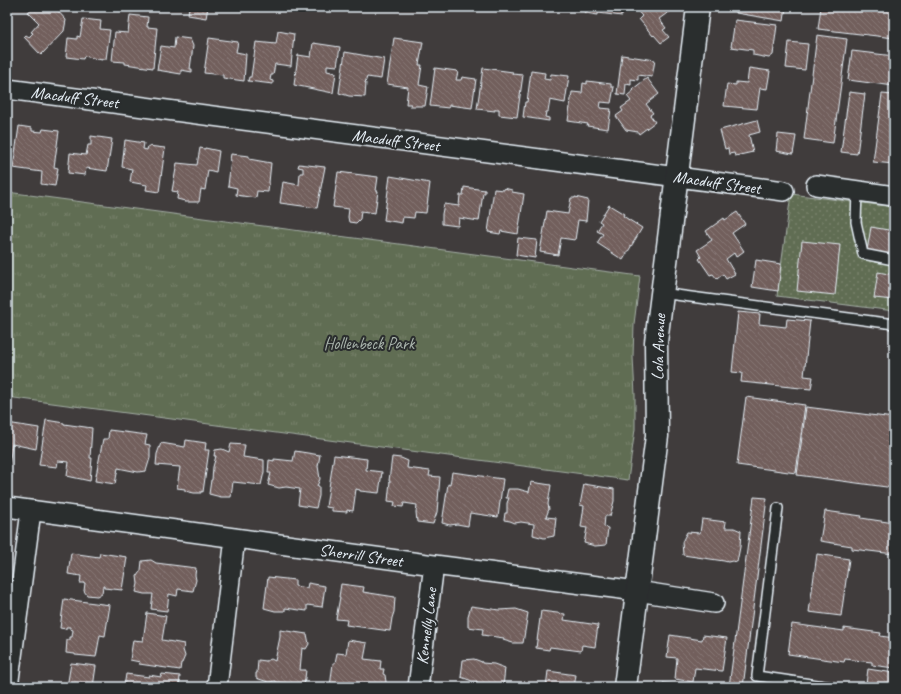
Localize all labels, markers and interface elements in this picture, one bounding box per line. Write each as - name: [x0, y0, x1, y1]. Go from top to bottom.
- street label: Macduff Street: [30, 82, 122, 114]
- street label: Macduff Street: [351, 125, 443, 157]
- street label: Macduff Street: [672, 166, 764, 199]
- street label: Lola Avenue: [647, 312, 670, 380]
- park label: Hollenbeck Park: [324, 333, 416, 354]
- street label: Sherrill Street: [318, 539, 406, 572]
- street label: Kennelly Lane: [411, 585, 442, 666]

